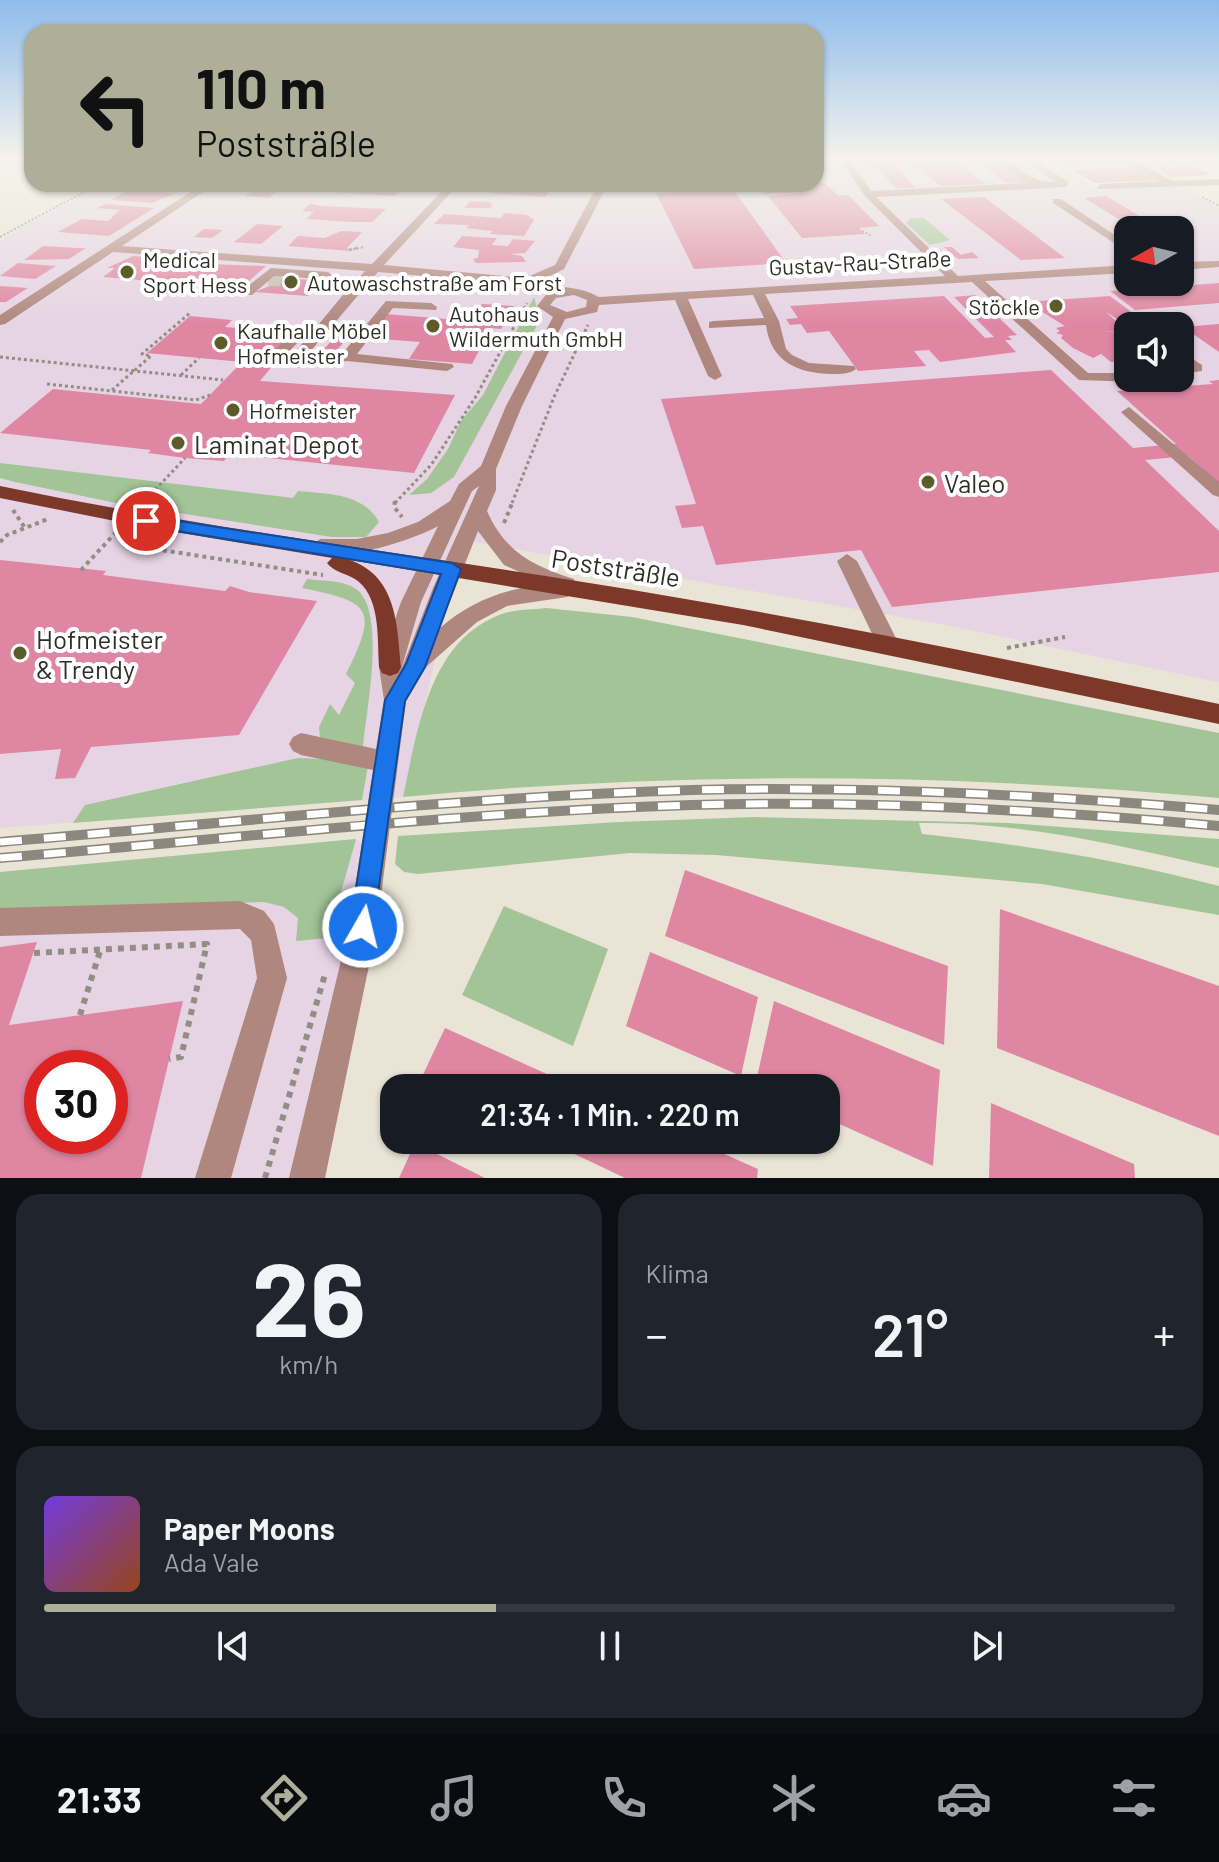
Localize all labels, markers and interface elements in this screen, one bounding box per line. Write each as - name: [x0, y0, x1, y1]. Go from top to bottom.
- text: 110 m: [196, 53, 326, 120]
- icon: left: [64, 56, 168, 160]
- text: Poststräßle: [196, 121, 376, 164]
- north arrow: [1114, 216, 1194, 296]
- map controls: [1114, 216, 1194, 392]
- street label: Gustav-Rau-Straße: [768, 244, 952, 280]
- place label: Medical Sport Hess: [143, 246, 247, 297]
- marker: Medical Sport Hess: [118, 263, 136, 281]
- place label: Autowaschstraße am Forst: [307, 269, 562, 295]
- marker: Autowaschstraße am Forst: [282, 273, 300, 291]
- place label: Stöckle: [968, 293, 1040, 319]
- marker: Stöckle: [1047, 297, 1065, 315]
- place label: Autohaus Wildermuth GmbH: [449, 300, 623, 351]
- button: sound: [1114, 312, 1194, 392]
- place label: Kaufhalle Möbel Hofmeister: [237, 317, 387, 368]
- marker: Autohaus Wildermuth GmbH: [424, 317, 442, 335]
- marker: Kaufhalle Möbel Hofmeister: [212, 334, 230, 352]
- place label: Hofmeister: [249, 397, 356, 423]
- marker: Hofmeister: [224, 401, 242, 419]
- place label: Laminat Depot: [194, 428, 360, 459]
- marker: Laminat Depot: [169, 434, 187, 452]
- place label: Valeo: [944, 467, 1005, 498]
- marker: Valeo: [919, 473, 937, 491]
- pin: [112, 487, 180, 555]
- icon: arrive: [124, 499, 168, 543]
- street label: Poststräßle: [549, 542, 683, 592]
- place label: Hofmeister & Trendy: [36, 623, 163, 684]
- marker: Hofmeister & Trendy: [11, 644, 29, 662]
- position arrow: [321, 885, 405, 969]
- speed limit sign: 30: [24, 1050, 128, 1154]
- text: 21:34 · 1 Min. · 220 m: [480, 1096, 740, 1132]
- text: 26: [252, 1233, 366, 1358]
- text: Klima: [646, 1257, 709, 1288]
- text: 21°: [872, 1297, 948, 1369]
- text: −: [646, 1307, 668, 1360]
- text: +: [1153, 1307, 1175, 1360]
- text: km/h: [279, 1348, 338, 1379]
- text: Paper Moons: [164, 1510, 335, 1546]
- text: Ada Vale: [164, 1546, 259, 1577]
- icon: previous: [211, 1624, 255, 1668]
- icon: pause: [588, 1624, 632, 1668]
- icon: next: [965, 1624, 1009, 1668]
- icon: directions: [256, 1770, 312, 1826]
- icon: music: [426, 1770, 482, 1826]
- icon: phone: [596, 1770, 652, 1826]
- icon: climate: [766, 1770, 822, 1826]
- icon: car: [936, 1770, 992, 1826]
- icon: filters: [1106, 1770, 1162, 1826]
- text: 21:33: [57, 1777, 142, 1820]

